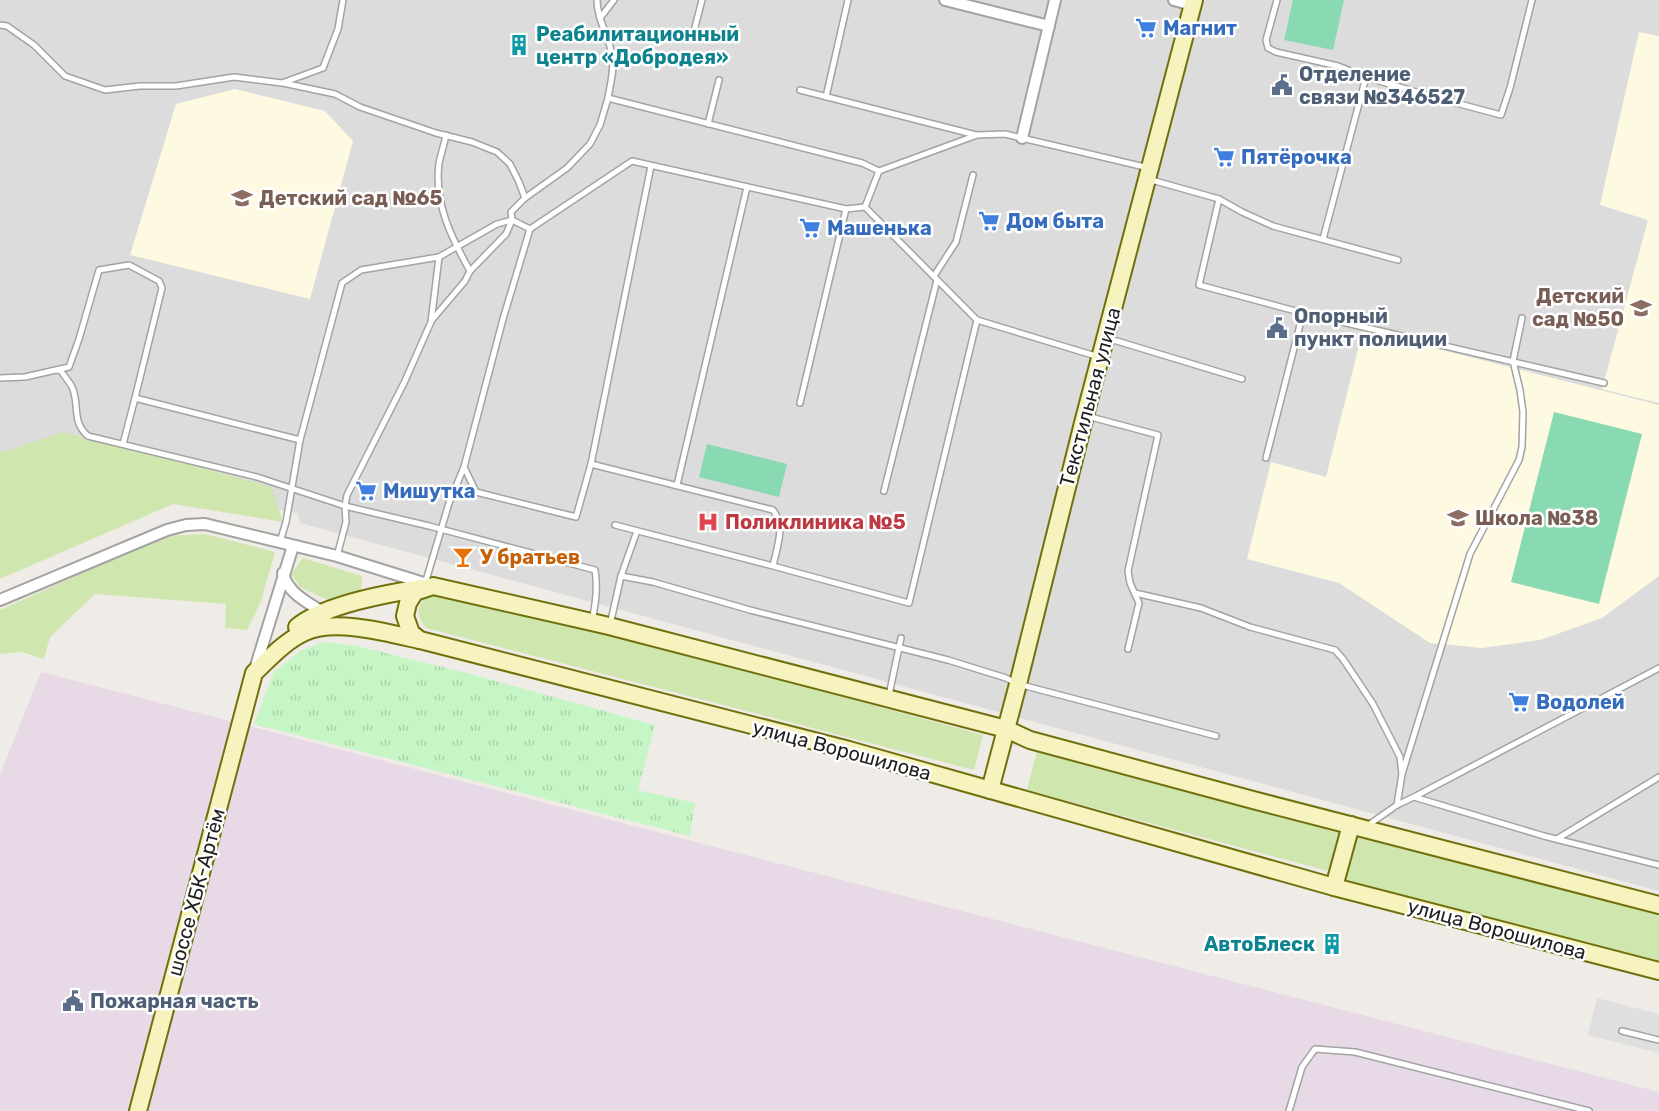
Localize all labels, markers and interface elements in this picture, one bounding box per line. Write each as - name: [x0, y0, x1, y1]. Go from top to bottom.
- supermarket icon: Магнит: [1134, 16, 1158, 40]
- place label: Магнит: [1163, 16, 1237, 40]
- place label: Реабилитационный центр «Добродея»: [536, 22, 739, 69]
- building icon: Реабилитационный центр «Добродея»: [507, 33, 531, 57]
- place label: Отделение связи №346527: [1299, 62, 1465, 109]
- public building icon: Отделение связи №346527: [1270, 73, 1294, 97]
- supermarket icon: Пятёрочка: [1212, 145, 1236, 169]
- place label: Пятёрочка: [1241, 145, 1352, 169]
- school or university icon: Детский сад №65: [230, 186, 254, 210]
- place label: Детский сад №65: [259, 186, 443, 210]
- supermarket icon: Дом быта: [977, 209, 1001, 233]
- place label: Дом быта: [1006, 209, 1104, 233]
- supermarket icon: Машенька: [798, 216, 822, 240]
- place label: Машенька: [827, 216, 932, 240]
- place label: Детский сад №50: [1532, 284, 1624, 331]
- school or university icon: Детский сад №50: [1629, 296, 1653, 320]
- place label: Опорный пункт полиции: [1294, 304, 1447, 351]
- street label: Текстильная улица: [1055, 305, 1125, 489]
- public building icon: Опорный пункт полиции: [1265, 316, 1289, 340]
- supermarket icon: Мишутка: [354, 479, 378, 503]
- place label: Мишутка: [383, 479, 476, 503]
- school or university icon: Школа №38: [1446, 506, 1470, 530]
- place label: Школа №38: [1475, 506, 1598, 530]
- hospital icon: Поликлиника №5: [696, 510, 720, 534]
- place label: Поликлиника №5: [725, 510, 906, 534]
- bar icon: У братьев: [451, 545, 475, 569]
- place label: У братьев: [480, 545, 580, 569]
- supermarket icon: Водолей: [1507, 690, 1531, 714]
- place label: Водолей: [1536, 690, 1625, 714]
- street label: улица Ворошилова: [750, 715, 934, 785]
- street label: шоссе ХБК-Артём: [162, 806, 230, 978]
- street label: улица Ворошилова: [1405, 894, 1589, 964]
- place label: АвтоБлеск: [1204, 932, 1315, 956]
- building icon: АвтоБлеск: [1320, 932, 1344, 956]
- public building icon: Пожарная часть: [61, 989, 85, 1013]
- place label: Пожарная часть: [90, 989, 259, 1013]

